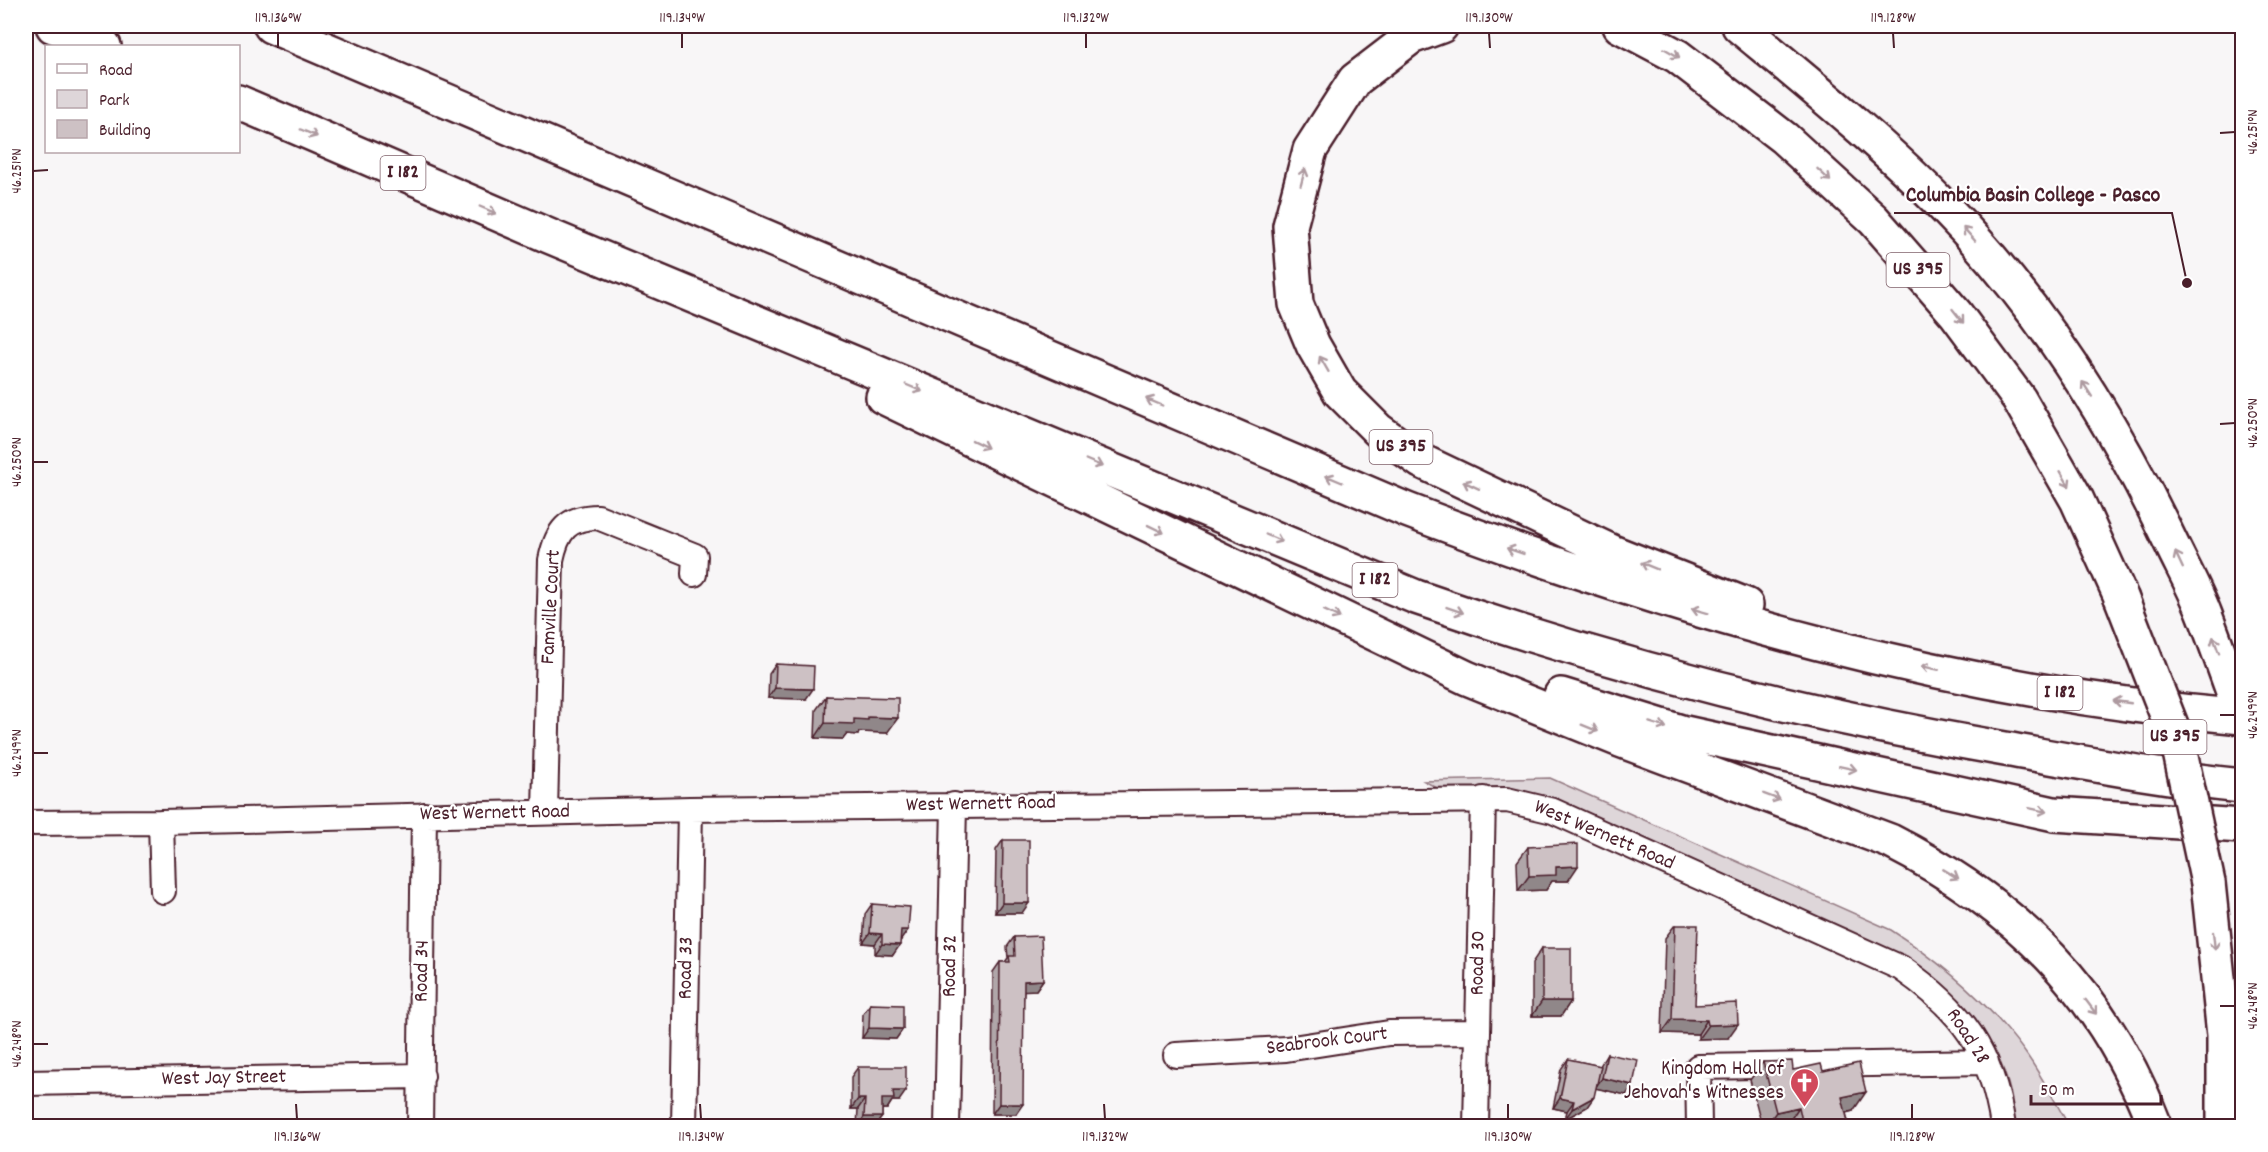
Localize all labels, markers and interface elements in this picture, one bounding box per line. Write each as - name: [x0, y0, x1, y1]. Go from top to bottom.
- text: 119.136°W: [255, 8, 302, 30]
- text: 119.134°W: [659, 8, 705, 30]
- text: 119.132°W: [1063, 8, 1109, 30]
- text: 119.130°W: [1465, 8, 1513, 30]
- text: 119.128°W: [1870, 8, 1916, 30]
- legend: [45, 45, 240, 153]
- one-way arrow: [1663, 47, 1680, 59]
- text: Road: [99, 59, 133, 84]
- text: Park: [99, 89, 130, 114]
- text: 46.251°N: [2243, 109, 2265, 155]
- text: Building: [99, 119, 151, 144]
- one-way arrow: [300, 127, 318, 139]
- text: 46.251°N: [7, 148, 29, 194]
- road number: I 182: [380, 156, 426, 190]
- one-way arrow: [1298, 168, 1309, 187]
- one-way arrow: [1816, 168, 1831, 182]
- callout: Columbia Basin College - Pasco: [1894, 173, 2172, 213]
- text: Columbia Basin College - Pasco: [1906, 181, 2160, 212]
- one-way arrow: [479, 205, 497, 216]
- one-way arrow: [1962, 227, 1976, 242]
- road number: US 395: [1886, 253, 1950, 287]
- one-way arrow: [1951, 308, 1964, 324]
- one-way arrow: [1318, 356, 1330, 373]
- one-way arrow: [2081, 381, 2093, 398]
- one-way arrow: [904, 383, 922, 394]
- one-way arrow: [1146, 396, 1164, 407]
- text: 46.250°N: [2243, 398, 2265, 448]
- road number: US 395: [1370, 430, 1432, 464]
- text: 46.250°N: [7, 437, 29, 487]
- one-way arrow: [971, 439, 989, 451]
- one-way arrow: [1084, 458, 1102, 469]
- one-way arrow: [2059, 470, 2071, 487]
- one-way arrow: [1325, 473, 1343, 484]
- one-way arrow: [1463, 479, 1481, 491]
- one-way arrow: [1146, 524, 1164, 535]
- one-way arrow: [1264, 532, 1282, 544]
- one-way arrow: [1506, 545, 1525, 556]
- street label: Famville Court: [534, 549, 570, 665]
- one-way arrow: [2173, 552, 2185, 570]
- one-way arrow: [1640, 560, 1658, 571]
- road number: I 182: [1352, 563, 1398, 597]
- one-way arrow: [1691, 605, 1710, 617]
- one-way arrow: [1445, 606, 1464, 617]
- one-way arrow: [1322, 608, 1340, 620]
- one-way arrow: [2210, 637, 2221, 655]
- one-way arrow: [1921, 662, 1940, 674]
- road number: I 182: [2038, 676, 2082, 710]
- text: 46.249°N: [2243, 691, 2265, 739]
- one-way arrow: [2113, 697, 2132, 708]
- one-way arrow: [1648, 720, 1667, 731]
- road number: US 395: [2144, 720, 2206, 754]
- one-way arrow: [1580, 723, 1599, 734]
- text: 46.249°N: [7, 729, 29, 777]
- one-way arrow: [1838, 763, 1857, 775]
- street label: West Wernett Road: [906, 789, 1056, 821]
- one-way arrow: [1762, 792, 1781, 803]
- street label: West Wernett Road: [1529, 793, 1679, 879]
- street label: West Wernett Road: [420, 798, 570, 830]
- one-way arrow: [2029, 805, 2048, 817]
- one-way arrow: [1942, 869, 1959, 881]
- street label: Road 30: [1463, 930, 1495, 996]
- one-way arrow: [2209, 931, 2220, 951]
- street label: Road 32: [935, 934, 967, 998]
- street label: Road 33: [671, 936, 703, 1000]
- street label: Road 34: [407, 940, 439, 1002]
- text: 46.248°N: [2243, 982, 2265, 1030]
- one-way arrow: [2085, 999, 2098, 1015]
- street label: Road 28: [1938, 1003, 1996, 1071]
- text: 46.248°N: [7, 1020, 29, 1068]
- street label: Seabrook Court: [1265, 1020, 1389, 1064]
- place label: Kingdom Hall of Jehovah's Witnesses: [1624, 1055, 1785, 1109]
- street label: West Jay Street: [161, 1063, 287, 1095]
- church icon: Kingdom Hall of Jehovah's Witnesses: [1789, 1066, 1821, 1108]
- scale bar: [2031, 1068, 2162, 1106]
- text: 50 m: [2040, 1079, 2075, 1104]
- text: 119.136°W: [274, 1127, 321, 1149]
- text: 119.134°W: [678, 1127, 724, 1149]
- text: 119.132°W: [1082, 1127, 1128, 1149]
- text: 119.130°W: [1484, 1127, 1532, 1149]
- text: 119.128°W: [1889, 1127, 1935, 1149]

